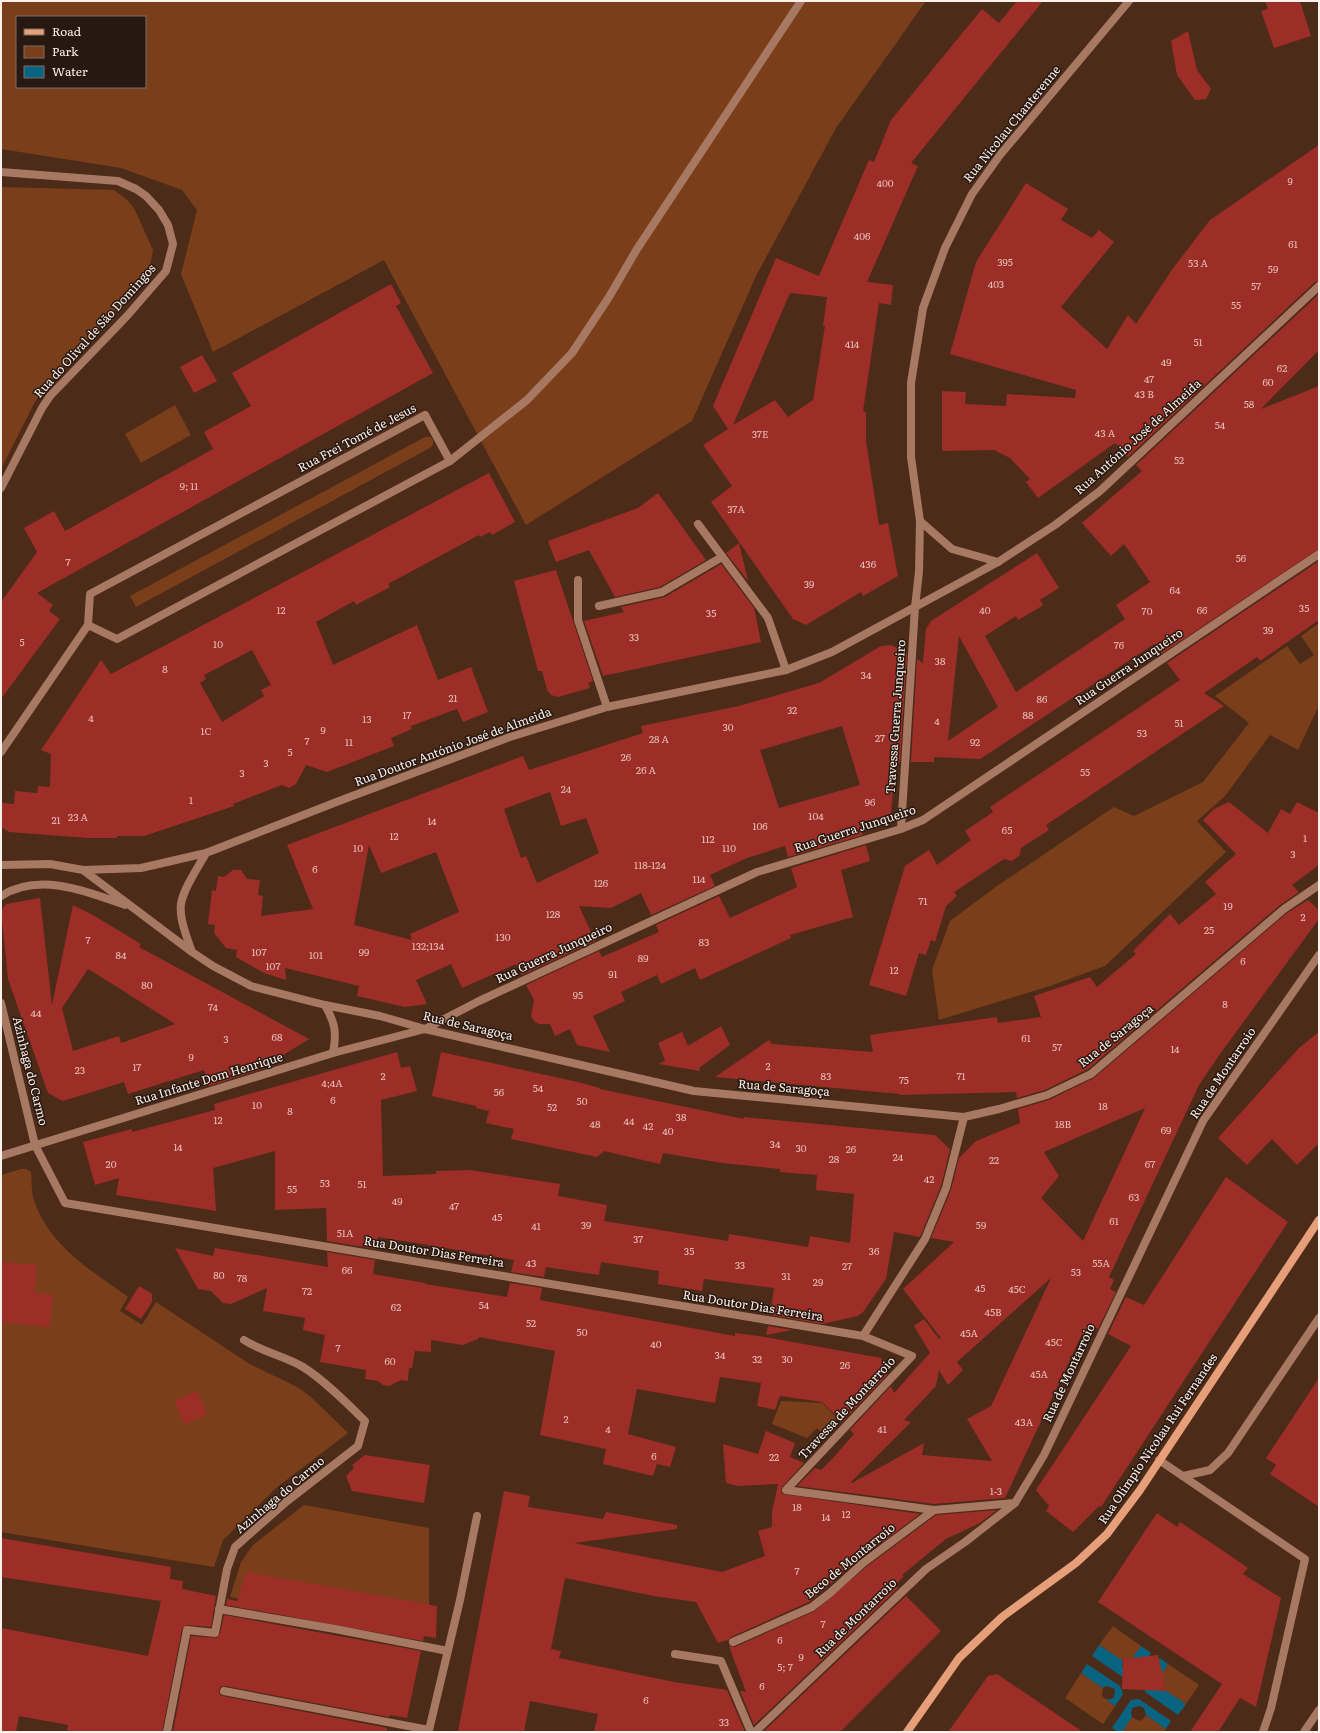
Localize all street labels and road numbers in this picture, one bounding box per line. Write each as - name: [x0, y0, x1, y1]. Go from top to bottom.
- street label: Rua Nicolau Chanterenne: [958, 61, 1064, 186]
- street label: Rua do Olival de São Domingos: [29, 259, 160, 401]
- street label: Rua António José de Almeida: [1070, 374, 1205, 498]
- street label: Rua Frei Tomé de Jesus: [294, 398, 419, 476]
- street label: Rua Guerra Junqueiro: [1071, 623, 1186, 709]
- street label: Travessa Guerra Junqueiro: [881, 639, 909, 795]
- street label: Rua Doutor António José de Almeida: [352, 702, 554, 790]
- street label: Rua Guerra Junqueiro: [792, 800, 918, 856]
- street label: Rua Guerra Junqueiro: [492, 917, 615, 987]
- street label: Rua de Saragoça: [1074, 999, 1157, 1071]
- street label: Rua de Saragoça: [421, 1006, 516, 1044]
- street label: Azinhaga do Carmo: [9, 1014, 53, 1127]
- street label: Rua de Montarroio: [1185, 1023, 1260, 1122]
- street label: Rua Infante Dom Henrique: [132, 1047, 285, 1109]
- street label: Rua de Saragoça: [737, 1074, 831, 1100]
- street label: Rua Doutor Dias Ferreira: [363, 1231, 506, 1271]
- street label: Rua Doutor Dias Ferreira: [682, 1285, 825, 1325]
- street label: Rua de Montarroio: [1037, 1320, 1099, 1425]
- street label: Rua Olímpio Nicolau Rui Fernandes: [1093, 1349, 1222, 1527]
- street label: Travessa de Montarroio: [794, 1352, 899, 1463]
- street label: Azinhaga do Carmo: [231, 1451, 328, 1537]
- street label: Beco de Montarroio: [800, 1518, 899, 1602]
- street label: Rua de Montarroio: [811, 1574, 900, 1661]

